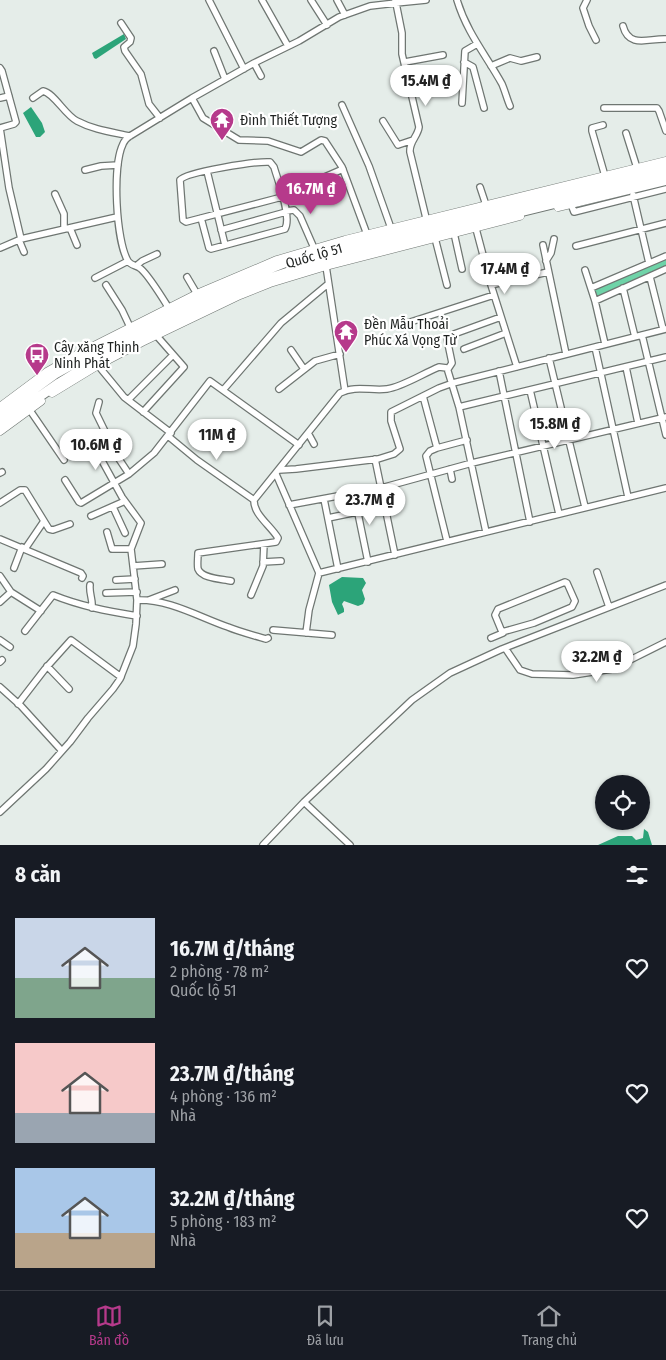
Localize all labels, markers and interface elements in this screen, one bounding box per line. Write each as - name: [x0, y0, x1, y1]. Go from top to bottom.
- pin: 15.4M ₫: [380, 64, 472, 107]
- text: 15.4M ₫: [401, 71, 451, 90]
- temple icon: Đình Thiết Tượng: [209, 107, 235, 141]
- place label: Đình Thiết Tượng: [240, 111, 337, 129]
- pin: 16.7M ₫: [265, 172, 357, 215]
- text: 16.7M ₫: [286, 179, 336, 198]
- street label: Quốc lộ 51: [283, 239, 344, 272]
- pin: 17.4M ₫: [459, 252, 551, 295]
- text: 17.4M ₫: [481, 259, 529, 278]
- place label: Đền Mẫu Thoải Phúc Xá Vọng Từ: [364, 315, 457, 349]
- temple icon: Đền Mẫu Thoải Phúc Xá Vọng Từ: [333, 319, 359, 353]
- place label: Cây xăng Thịnh Ninh Phát: [54, 339, 139, 372]
- bus stop icon: Cây xăng Thịnh Ninh Phát: [24, 342, 50, 376]
- pin: 15.8M ₫: [509, 408, 601, 450]
- text: 15.8M ₫: [530, 414, 580, 433]
- pin: 11M ₫: [182, 418, 252, 461]
- text: 11M ₫: [199, 425, 235, 444]
- pin: 10.6M ₫: [50, 428, 142, 471]
- text: 10.6M ₫: [70, 435, 122, 454]
- pin: 23.7M ₫: [324, 484, 416, 526]
- text: 23.7M ₫: [345, 490, 395, 509]
- pin: 32.2M ₫: [551, 640, 643, 683]
- text: 32.2M ₫: [572, 647, 622, 666]
- map controls: [595, 775, 650, 830]
- button: locate: [595, 775, 650, 830]
- icon: filters: [623, 861, 651, 889]
- text: 8 căn: [15, 862, 61, 888]
- text: 16.7M ₫/tháng: [170, 936, 294, 962]
- icon: home: [55, 938, 115, 998]
- icon: heart: [623, 954, 651, 982]
- text: 2 phòng · 78 m²: [170, 962, 269, 981]
- text: Quốc lộ 51: [170, 981, 237, 1000]
- text: 23.7M ₫/tháng: [170, 1061, 294, 1087]
- icon: home: [55, 1063, 115, 1123]
- icon: heart: [623, 1079, 651, 1107]
- text: 4 phòng · 136 m²: [170, 1087, 277, 1106]
- text: Nhà: [170, 1106, 196, 1125]
- text: 32.2M ₫/tháng: [170, 1186, 295, 1212]
- icon: home: [55, 1188, 115, 1248]
- icon: heart: [623, 1204, 651, 1232]
- text: 5 phòng · 183 m²: [170, 1212, 277, 1231]
- text: Nhà: [170, 1231, 196, 1250]
- tab: Bản đồ: [89, 1302, 129, 1349]
- tab: Đã lưu: [307, 1302, 344, 1349]
- tab: Trang chủ: [522, 1302, 577, 1349]

